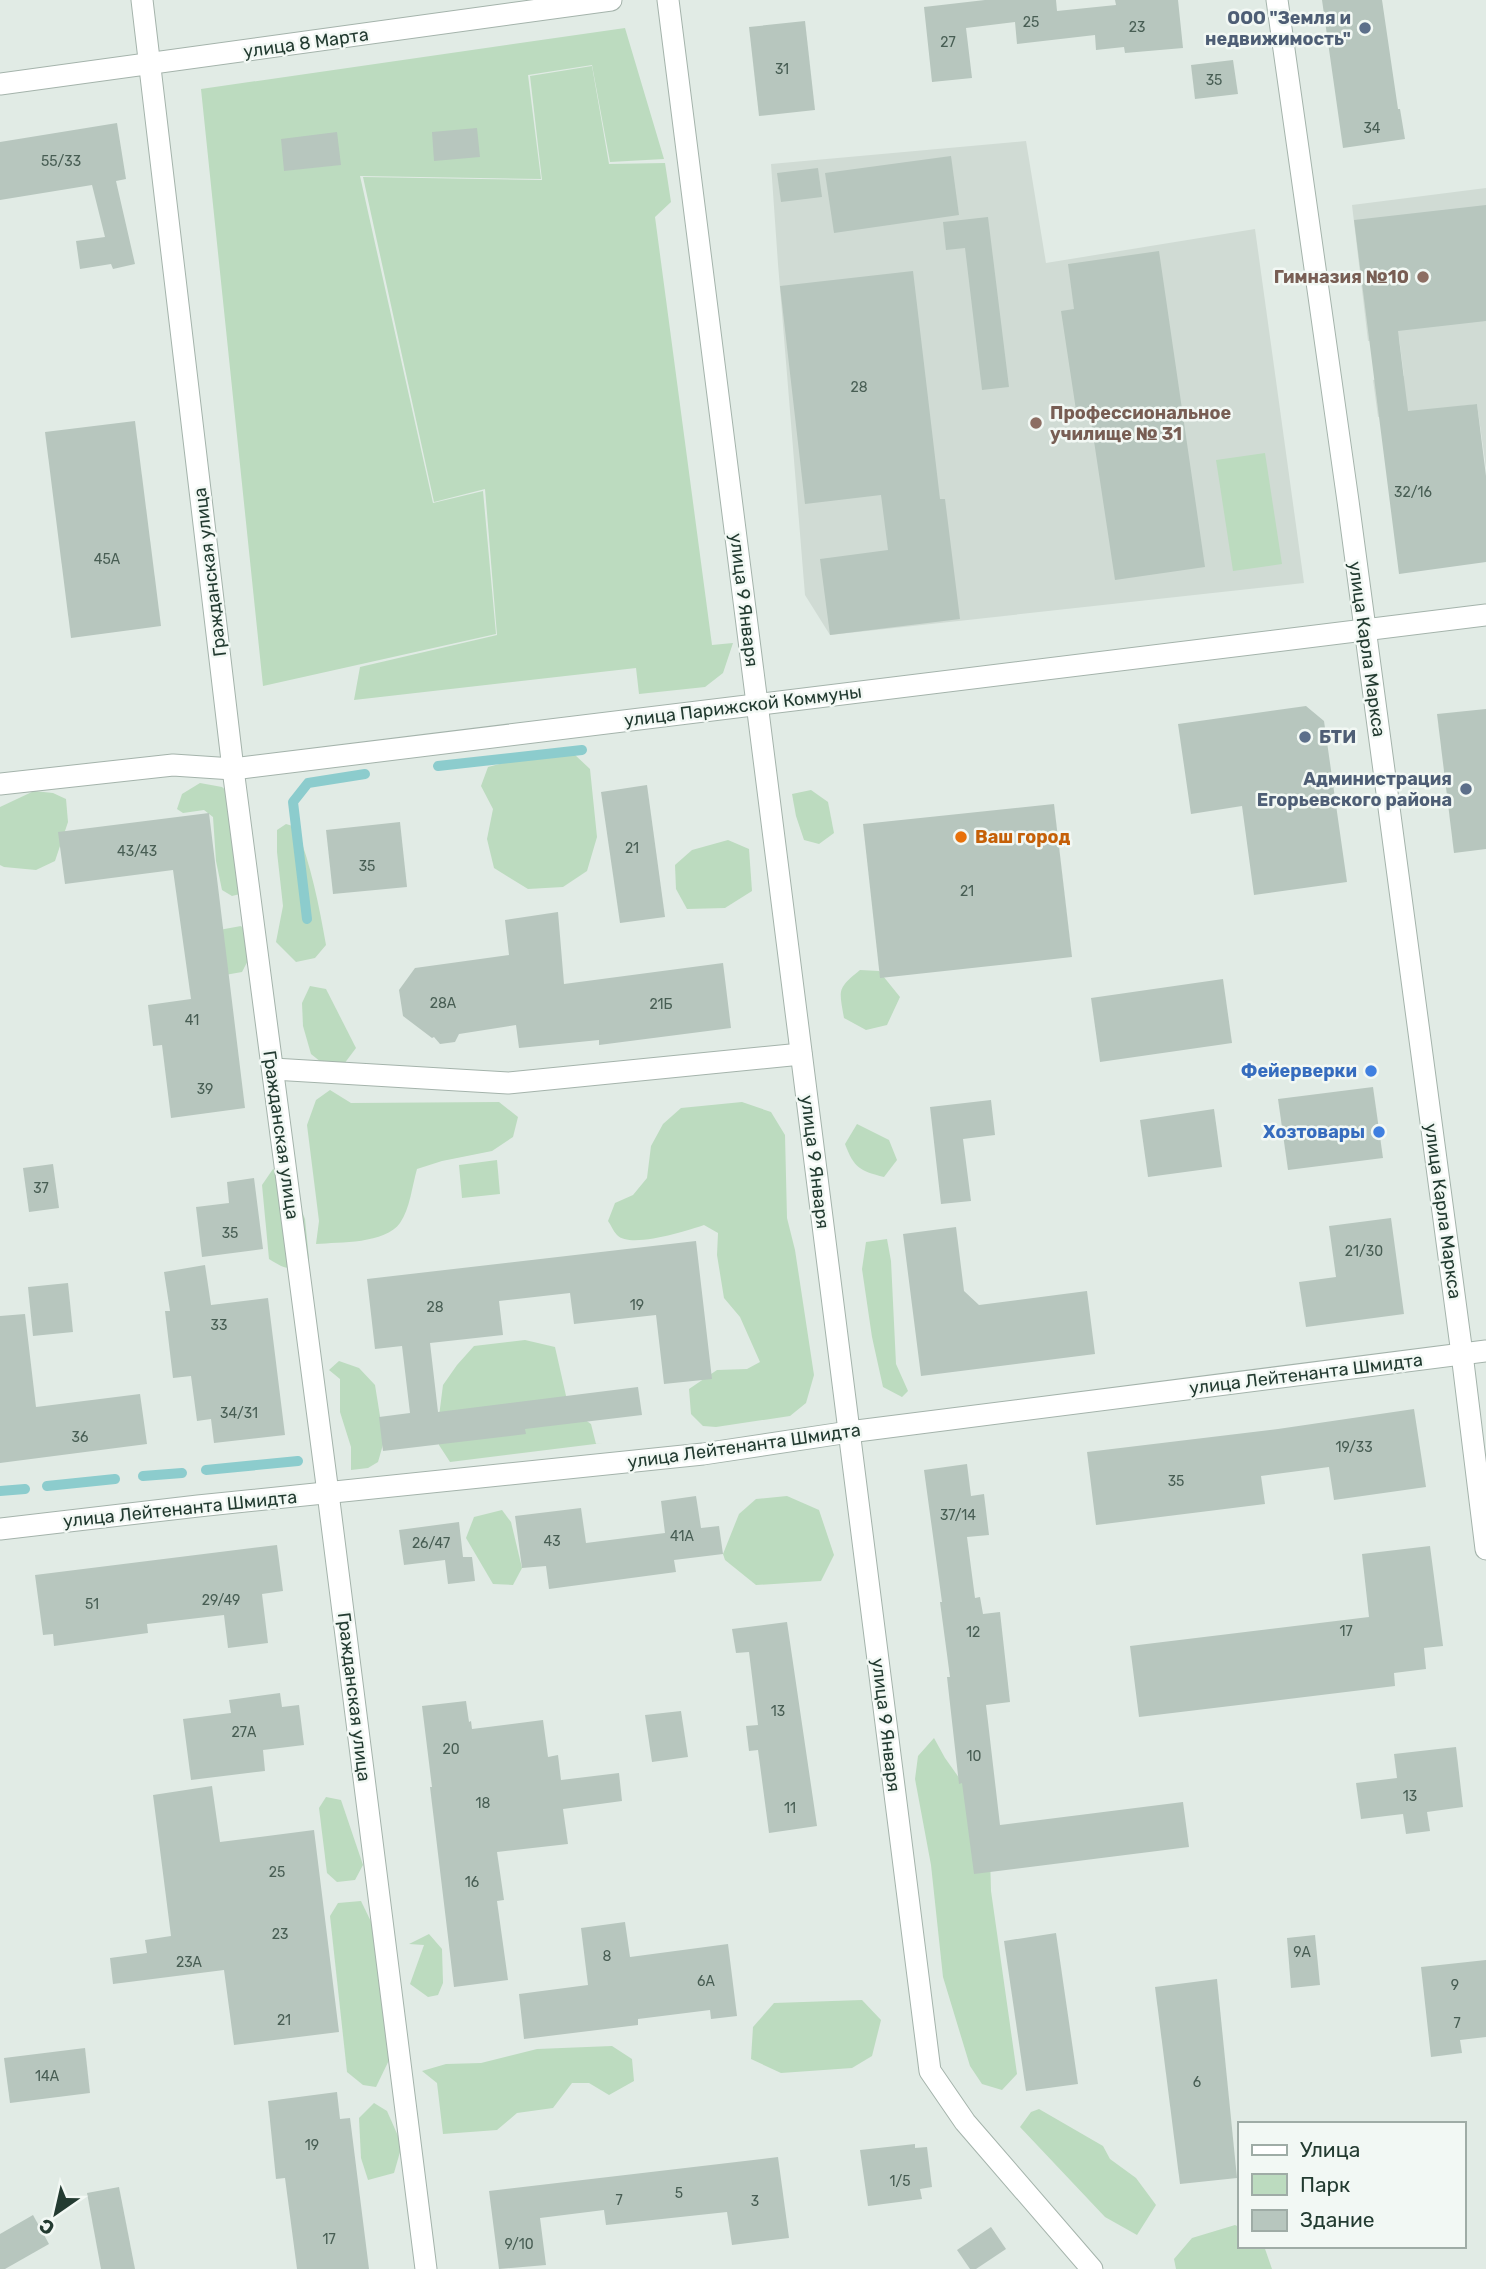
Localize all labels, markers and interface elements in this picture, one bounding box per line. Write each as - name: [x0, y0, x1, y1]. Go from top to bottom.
- place label: ООО "Земля и недвижимость": [1205, 7, 1351, 50]
- house number: 25: [1023, 14, 1039, 31]
- house number: 23: [1129, 19, 1145, 36]
- marker: ООО "Земля и недвижимость": [1357, 20, 1373, 36]
- street label: улица 8 Марта: [242, 23, 370, 63]
- house number: 27: [940, 34, 956, 51]
- house number: 31: [775, 61, 789, 78]
- house number: 35: [1206, 72, 1222, 89]
- house number: 34: [1363, 120, 1381, 137]
- house number: 55/33: [41, 153, 81, 170]
- place label: Гимназия №10: [1274, 266, 1409, 288]
- marker: Гимназия №10: [1415, 269, 1431, 285]
- house number: 28: [850, 379, 868, 396]
- place label: Профессиональное училище № 31: [1050, 402, 1232, 445]
- marker: Профессиональное училище № 31: [1028, 415, 1044, 431]
- house number: 32/16: [1394, 484, 1432, 501]
- street label: Гражданская улица: [189, 486, 231, 658]
- street label: улица 9 Января: [725, 532, 763, 668]
- house number: 45А: [94, 551, 121, 568]
- street label: улица Карла Маркса: [1344, 560, 1390, 738]
- street label: улица Парижской Коммуны: [623, 680, 863, 732]
- place label: БТИ: [1319, 726, 1356, 748]
- marker: БТИ: [1297, 729, 1313, 745]
- place label: Администрация Егорьевского района: [1257, 768, 1452, 811]
- marker: Администрация Егорьевского района: [1458, 781, 1474, 797]
- place label: Ваш город: [975, 826, 1071, 848]
- marker: Ваш город: [953, 829, 969, 845]
- house number: 21: [625, 840, 639, 857]
- house number: 43/43: [117, 843, 157, 860]
- house number: 35: [359, 858, 375, 875]
- house number: 21: [960, 883, 974, 900]
- house number: 28А: [430, 995, 457, 1012]
- house number: 21Б: [649, 996, 673, 1013]
- house number: 41: [185, 1012, 199, 1029]
- street label: Гражданская улица: [258, 1049, 304, 1221]
- place label: Фейерверки: [1241, 1060, 1357, 1082]
- marker: Фейерверки: [1363, 1063, 1379, 1079]
- house number: 39: [197, 1081, 213, 1098]
- street label: улица 9 Января: [796, 1094, 834, 1230]
- place label: Хозтовары: [1263, 1121, 1365, 1143]
- street label: улица Карла Маркса: [1420, 1122, 1466, 1300]
- marker: Хозтовары: [1371, 1124, 1387, 1140]
- house number: 37: [33, 1180, 49, 1197]
- house number: 35: [222, 1225, 238, 1242]
- house number: 21/30: [1345, 1243, 1383, 1260]
- house number: 19: [630, 1297, 644, 1314]
- house number: 28: [426, 1299, 444, 1316]
- house number: 33: [211, 1317, 227, 1334]
- street label: улица Лейтенанта Шмидта: [1188, 1349, 1424, 1399]
- house number: 34/31: [220, 1405, 258, 1422]
- street label: улица Лейтенанта Шмидта: [626, 1419, 862, 1473]
- house number: 36: [72, 1429, 88, 1446]
- house number: 19/33: [1335, 1439, 1373, 1456]
- house number: 35: [1168, 1473, 1184, 1490]
- street label: улица Лейтенанта Шмидта: [62, 1486, 298, 1532]
- house number: 37/14: [940, 1507, 976, 1524]
- house number: 41А: [670, 1528, 695, 1545]
- house number: 43: [543, 1533, 561, 1550]
- house number: 26/47: [412, 1535, 450, 1552]
- house number: 29/49: [202, 1592, 240, 1609]
- house number: 51: [85, 1596, 99, 1613]
- street label: Гражданская улица: [333, 1611, 375, 1783]
- house number: 17: [1339, 1623, 1353, 1640]
- house number: 12: [966, 1624, 980, 1641]
- street label: улица 9 Января: [867, 1657, 905, 1793]
- house number: 13: [771, 1703, 785, 1720]
- house number: 27А: [232, 1724, 257, 1741]
- house number: 20: [442, 1741, 460, 1758]
- house number: 10: [967, 1748, 982, 1765]
- house number: 13: [1403, 1788, 1417, 1805]
- house number: 18: [476, 1795, 491, 1812]
- house number: 11: [784, 1800, 796, 1817]
- house number: 25: [269, 1864, 285, 1881]
- house number: 16: [465, 1874, 479, 1891]
- house number: 23: [272, 1926, 288, 1943]
- house number: 9А: [1293, 1944, 1311, 1961]
- house number: 8: [603, 1948, 612, 1965]
- house number: 23А: [176, 1954, 203, 1971]
- house number: 6А: [697, 1973, 716, 1990]
- house number: 9: [1451, 1977, 1459, 1994]
- house number: 21: [277, 2012, 291, 2029]
- house number: 7: [1453, 2015, 1461, 2032]
- house number: 14А: [35, 2068, 60, 2085]
- house number: 6: [1193, 2074, 1201, 2091]
- legend: [1238, 2122, 1465, 2248]
- house number: 19: [305, 2137, 319, 2154]
- text: Улица: [1300, 2137, 1360, 2162]
- text: Парк: [1300, 2172, 1350, 2197]
- house number: 1/5: [890, 2173, 911, 2190]
- north arrow: [21, 2178, 91, 2248]
- house number: 5: [675, 2185, 683, 2202]
- house number: 7: [615, 2192, 623, 2209]
- house number: 3: [751, 2193, 759, 2210]
- text: Здание: [1300, 2207, 1375, 2232]
- text: С: [35, 2213, 59, 2240]
- house number: 17: [322, 2231, 336, 2248]
- house number: 9/10: [504, 2236, 534, 2253]

